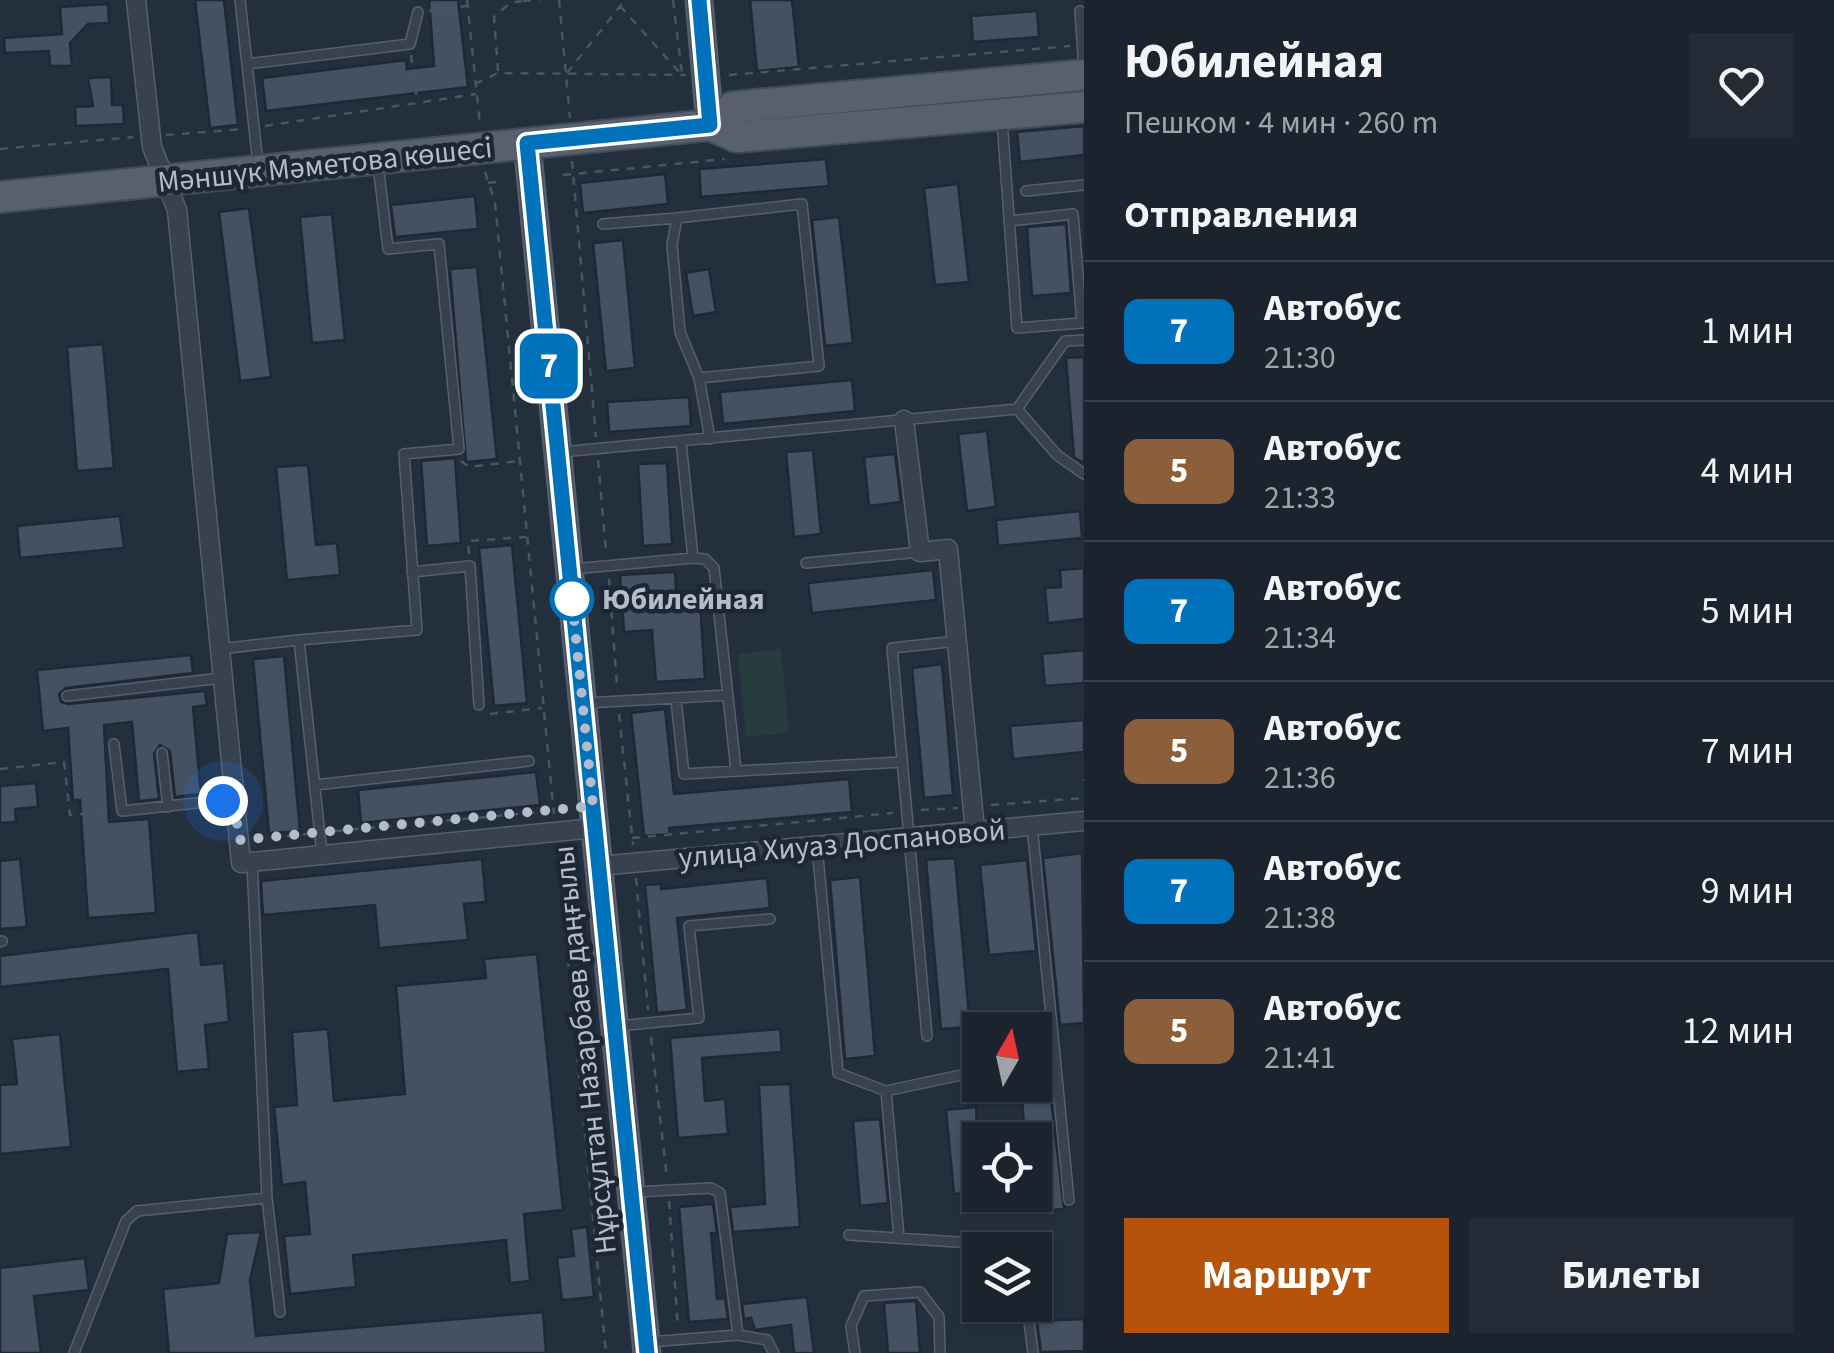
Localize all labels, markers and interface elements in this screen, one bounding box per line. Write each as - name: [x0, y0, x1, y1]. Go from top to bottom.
- text: Юбилейная: [1124, 28, 1384, 96]
- button: heart: [1689, 33, 1794, 138]
- text: Пешком · 4 мин · 260 m: [1124, 100, 1438, 146]
- street label: Мәншүк Мәметова көшесі: [156, 126, 494, 204]
- text: Отправления: [1124, 188, 1358, 242]
- text: Автобус: [1264, 281, 1402, 335]
- text: 1 мин: [1701, 304, 1794, 358]
- text: 7: [1170, 306, 1188, 356]
- line badge: 7: [516, 334, 582, 398]
- text: 21:30: [1264, 335, 1336, 381]
- text: 7: [540, 341, 558, 391]
- text: Автобус: [1264, 421, 1402, 475]
- text: 4 мин: [1701, 444, 1794, 498]
- text: 5: [1170, 446, 1188, 496]
- text: 21:33: [1264, 475, 1336, 521]
- text: Автобус: [1264, 561, 1402, 615]
- marker: Юбилейная: [551, 578, 593, 620]
- place label: Юбилейная: [602, 578, 765, 621]
- text: 5 мин: [1701, 584, 1794, 638]
- text: 7: [1170, 586, 1188, 636]
- text: 21:34: [1264, 615, 1336, 661]
- text: Автобус: [1264, 701, 1402, 755]
- text: 7 мин: [1701, 724, 1794, 778]
- text: 5: [1170, 726, 1188, 776]
- text: 21:36: [1264, 755, 1336, 801]
- your location: [198, 776, 248, 826]
- street label: улица Хиуаз Доспановой: [677, 808, 1007, 880]
- text: Автобус: [1264, 841, 1402, 895]
- street label: Нұрсұлтан Назарбаев даңғылы: [542, 844, 628, 1256]
- text: 9 мин: [1701, 864, 1794, 918]
- text: 7: [1170, 866, 1188, 916]
- text: 21:38: [1264, 895, 1336, 941]
- text: Автобус: [1264, 981, 1402, 1035]
- text: 12 мин: [1682, 1004, 1794, 1058]
- text: 5: [1170, 1006, 1188, 1056]
- north arrow: [962, 1012, 1052, 1102]
- map controls: [962, 1012, 1052, 1322]
- text: 21:41: [1264, 1035, 1336, 1081]
- button: locate: [962, 1122, 1052, 1212]
- button: Маршрут: [1124, 1218, 1449, 1333]
- button: Билеты: [1469, 1218, 1794, 1333]
- button: layers: [962, 1232, 1052, 1322]

